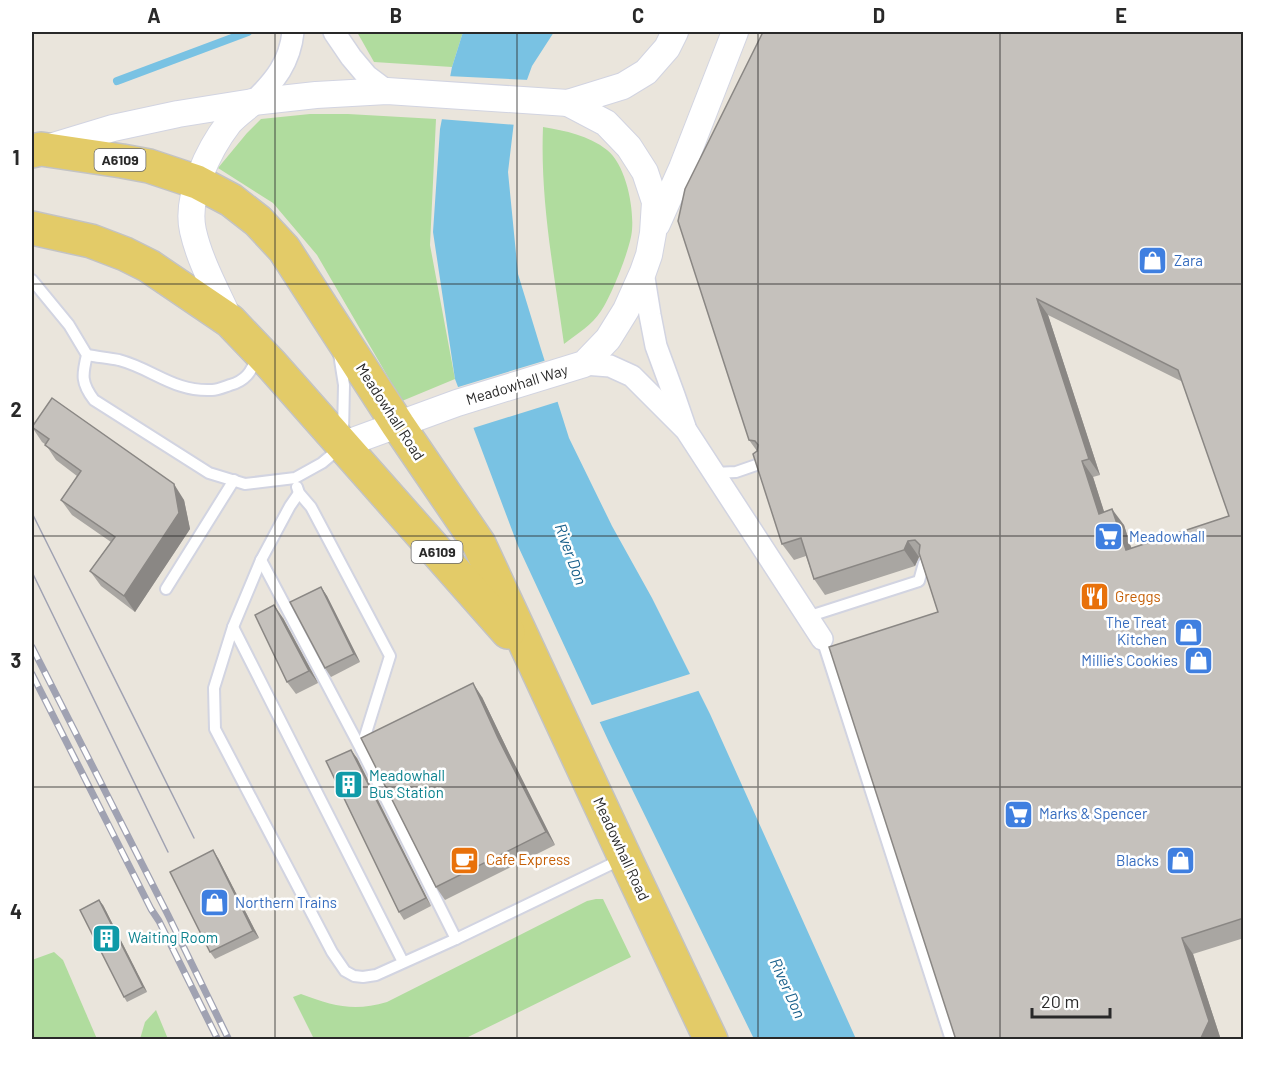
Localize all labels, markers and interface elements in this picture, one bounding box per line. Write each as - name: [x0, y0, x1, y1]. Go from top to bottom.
- text: A: [147, 3, 161, 27]
- text: B: [390, 3, 402, 27]
- text: C: [632, 3, 644, 27]
- text: D: [873, 3, 885, 27]
- text: E: [1115, 3, 1127, 27]
- text: 1: [12, 145, 20, 169]
- road number: A6109: [94, 149, 146, 171]
- shop icon: Zara: [1137, 245, 1169, 277]
- place label: Zara: [1174, 251, 1203, 269]
- street label: Meadowhall Road: [353, 360, 429, 463]
- street label: Meadowhall Way: [463, 360, 570, 408]
- text: 2: [10, 397, 22, 421]
- water label: River Don: [552, 520, 591, 587]
- supermarket icon: Meadowhall: [1092, 521, 1124, 553]
- place label: Meadowhall: [1129, 527, 1205, 545]
- road number: A6109: [412, 541, 462, 563]
- restaurant icon: Greggs: [1078, 581, 1110, 613]
- place label: Greggs: [1115, 587, 1161, 605]
- place label: The Treat Kitchen: [1105, 613, 1167, 648]
- shop icon: The Treat Kitchen: [1172, 616, 1204, 648]
- shop icon: Millie's Cookies: [1183, 645, 1215, 677]
- text: 3: [11, 648, 21, 672]
- place label: Millie's Cookies: [1081, 651, 1178, 669]
- place label: Meadowhall Bus Station: [369, 766, 445, 801]
- building icon: Meadowhall Bus Station: [332, 769, 364, 801]
- street label: Meadowhall Road: [590, 794, 654, 903]
- supermarket icon: Marks & Spencer: [1002, 798, 1034, 830]
- place label: Marks & Spencer: [1039, 804, 1148, 822]
- cafe icon: Cafe Express: [449, 844, 481, 876]
- shop icon: Blacks: [1164, 845, 1196, 877]
- place label: Cafe Express: [486, 850, 570, 868]
- place label: Blacks: [1116, 851, 1159, 869]
- shop icon: Northern Trains: [198, 887, 230, 919]
- place label: Northern Trains: [235, 893, 337, 911]
- text: 4: [10, 899, 22, 923]
- building icon: Waiting Room: [91, 922, 123, 954]
- place label: Waiting Room: [128, 928, 218, 946]
- water label: River Don: [767, 955, 810, 1021]
- scale bar: [1032, 981, 1110, 1019]
- text: 20 m: [1041, 990, 1079, 1012]

